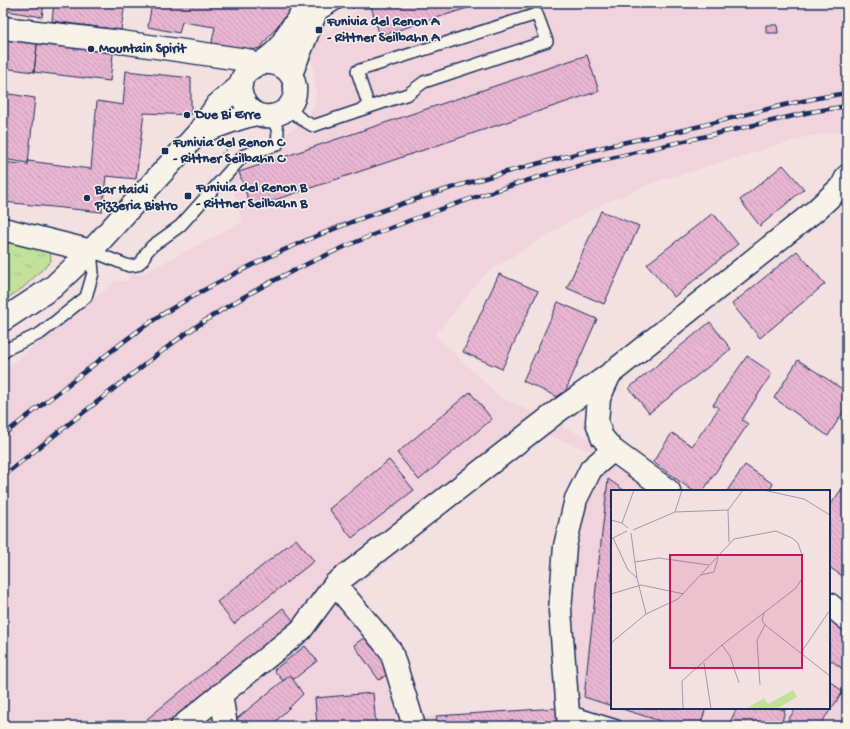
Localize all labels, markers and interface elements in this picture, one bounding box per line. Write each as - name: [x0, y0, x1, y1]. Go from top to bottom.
- place label: Funivia del Renon A - Rittner Seilbahn A: [326, 14, 441, 47]
- marker: Funivia del Renon A - Rittner Seilbahn A: [314, 25, 324, 35]
- place label: Mountain Spirit: [99, 41, 187, 58]
- marker: Mountain Spirit: [86, 44, 96, 54]
- place label: Due Bi Erre: [193, 107, 261, 124]
- marker: Due Bi Erre: [182, 110, 192, 120]
- place label: Funivia del Renon C - Rittner Seilbahn C: [172, 135, 286, 168]
- marker: Funivia del Renon C - Rittner Seilbahn C: [160, 146, 170, 156]
- place label: Funivia del Renon B - Rittner Seilbahn B: [195, 180, 308, 213]
- place label: Bar Haidi Pizzeria Bistro: [94, 182, 178, 215]
- marker: Funivia del Renon B - Rittner Seilbahn B: [183, 191, 193, 201]
- marker: Bar Haidi Pizzeria Bistro: [82, 193, 92, 203]
- inset map: [611, 490, 830, 709]

